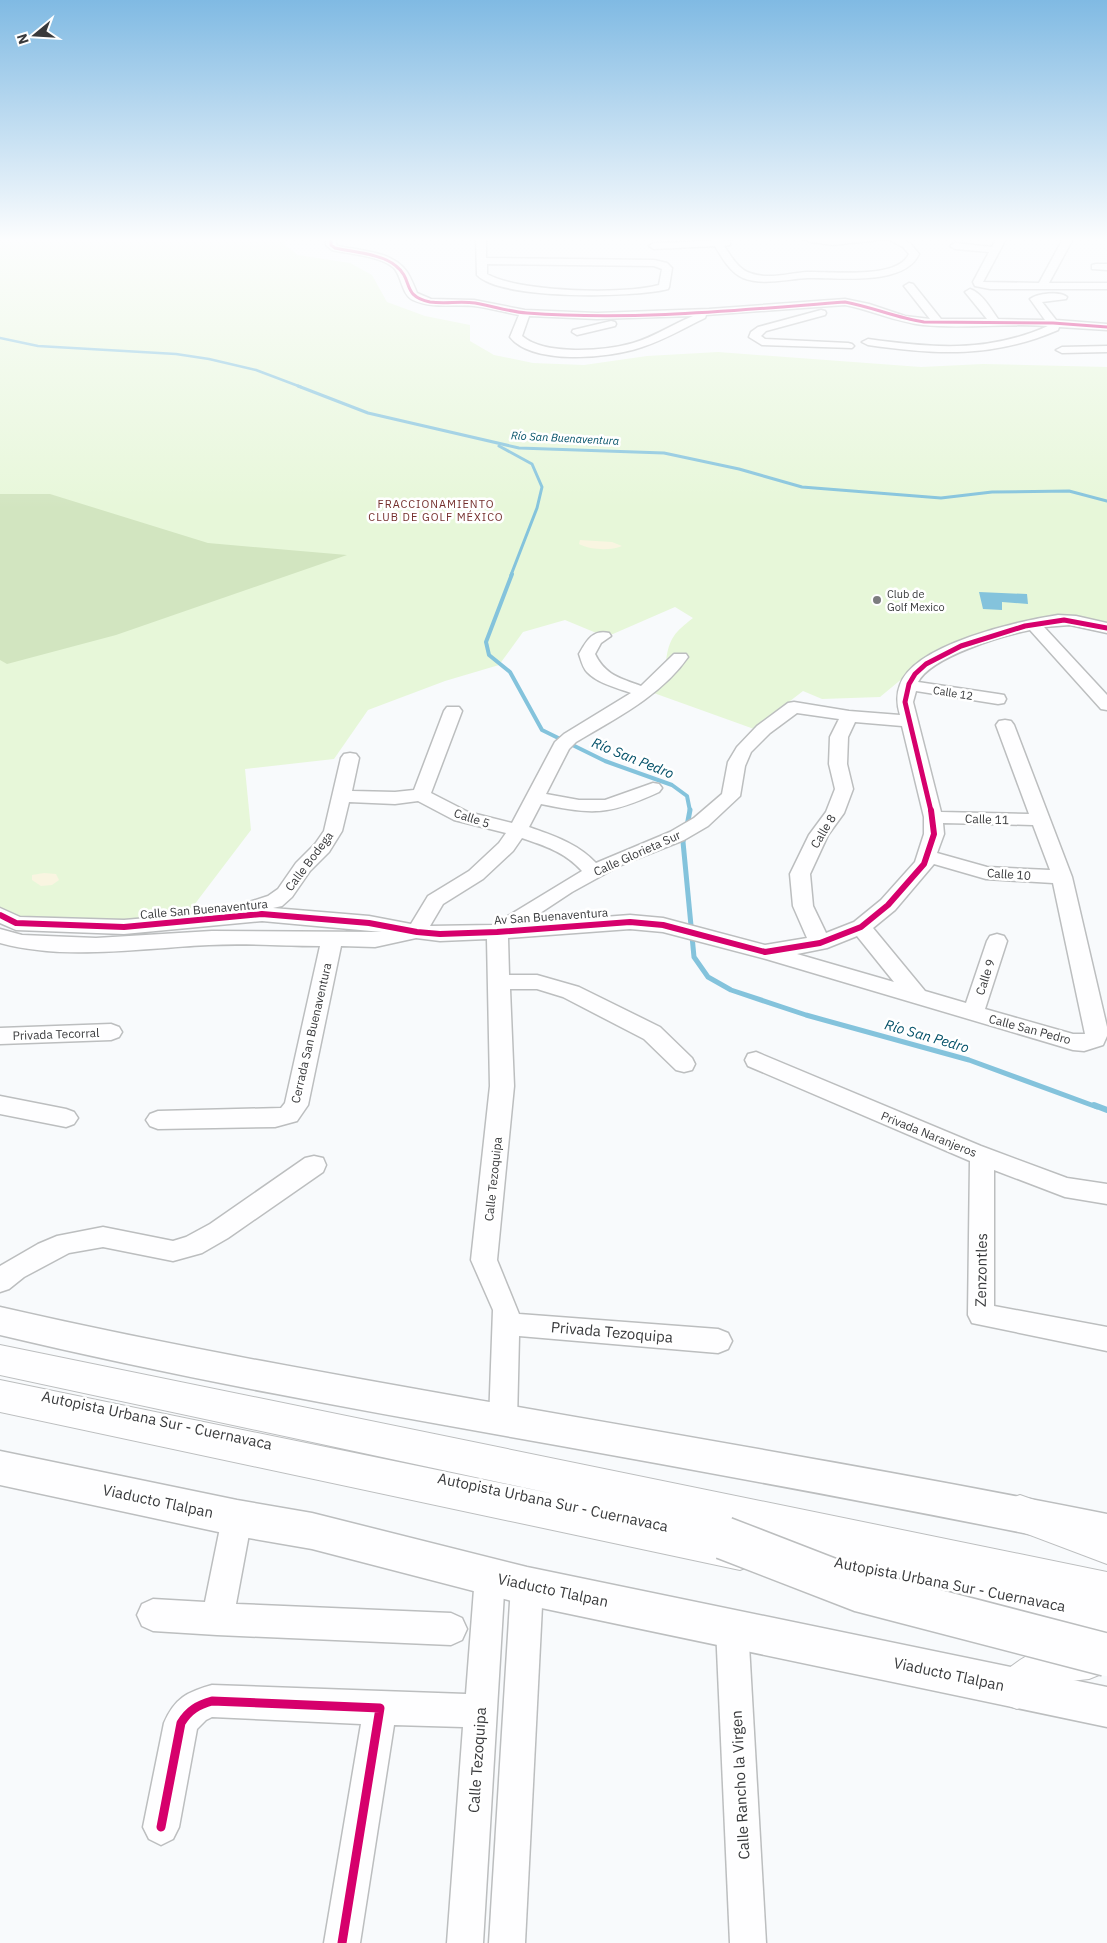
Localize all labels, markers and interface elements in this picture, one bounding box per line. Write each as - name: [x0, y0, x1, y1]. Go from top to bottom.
- north arrow: [10, 10, 60, 60]
- text: N: [13, 31, 33, 47]
- water label: Río San Buenaventura: [511, 428, 619, 448]
- district label: FRACCIONAMIENTO CLUB DE GOLF MÉXICO: [368, 497, 504, 524]
- place label: Club de Golf Mexico: [887, 587, 945, 614]
- marker: Club de Golf Mexico: [871, 594, 883, 606]
- street label: Calle 12: [932, 683, 974, 703]
- water label: Río San Pedro: [589, 733, 677, 783]
- street label: Calle 5: [452, 805, 492, 831]
- street label: Calle 8: [807, 811, 839, 851]
- street label: Calle 11: [965, 811, 1009, 827]
- street label: Calle Glorieta Sur: [591, 827, 683, 879]
- street label: Calle Bodega: [282, 828, 337, 894]
- street label: Calle 10: [986, 865, 1032, 883]
- street label: Calle San Buenaventura: [140, 896, 269, 922]
- street label: Av San Buenaventura: [493, 904, 609, 927]
- street label: Calle 9: [972, 957, 998, 997]
- street label: Cerrada San Buenaventura: [288, 961, 335, 1105]
- street label: Calle San Pedro: [987, 1011, 1073, 1047]
- water label: Río San Pedro: [883, 1015, 972, 1057]
- street label: Privada Tecorral: [12, 1025, 100, 1043]
- street label: Privada Naranjeros: [879, 1108, 979, 1160]
- street label: Calle Tezoquipa: [481, 1136, 505, 1222]
- street label: Zenzontles: [971, 1233, 991, 1307]
- street label: Privada Tezoquipa: [550, 1317, 674, 1347]
- street label: Autopista Urbana Sur - Cuernavaca: [40, 1386, 274, 1454]
- street label: Autopista Urbana Sur - Cuernavaca: [436, 1468, 670, 1536]
- street label: Viaducto Tlalpan: [101, 1480, 215, 1522]
- street label: Autopista Urbana Sur - Cuernavaca: [833, 1552, 1067, 1616]
- street label: Viaducto Tlalpan: [496, 1569, 610, 1611]
- street label: Viaducto Tlalpan: [892, 1653, 1006, 1695]
- street label: Calle Tezoquipa: [464, 1707, 490, 1813]
- street label: Calle Rancho la Virgen: [727, 1710, 753, 1860]

